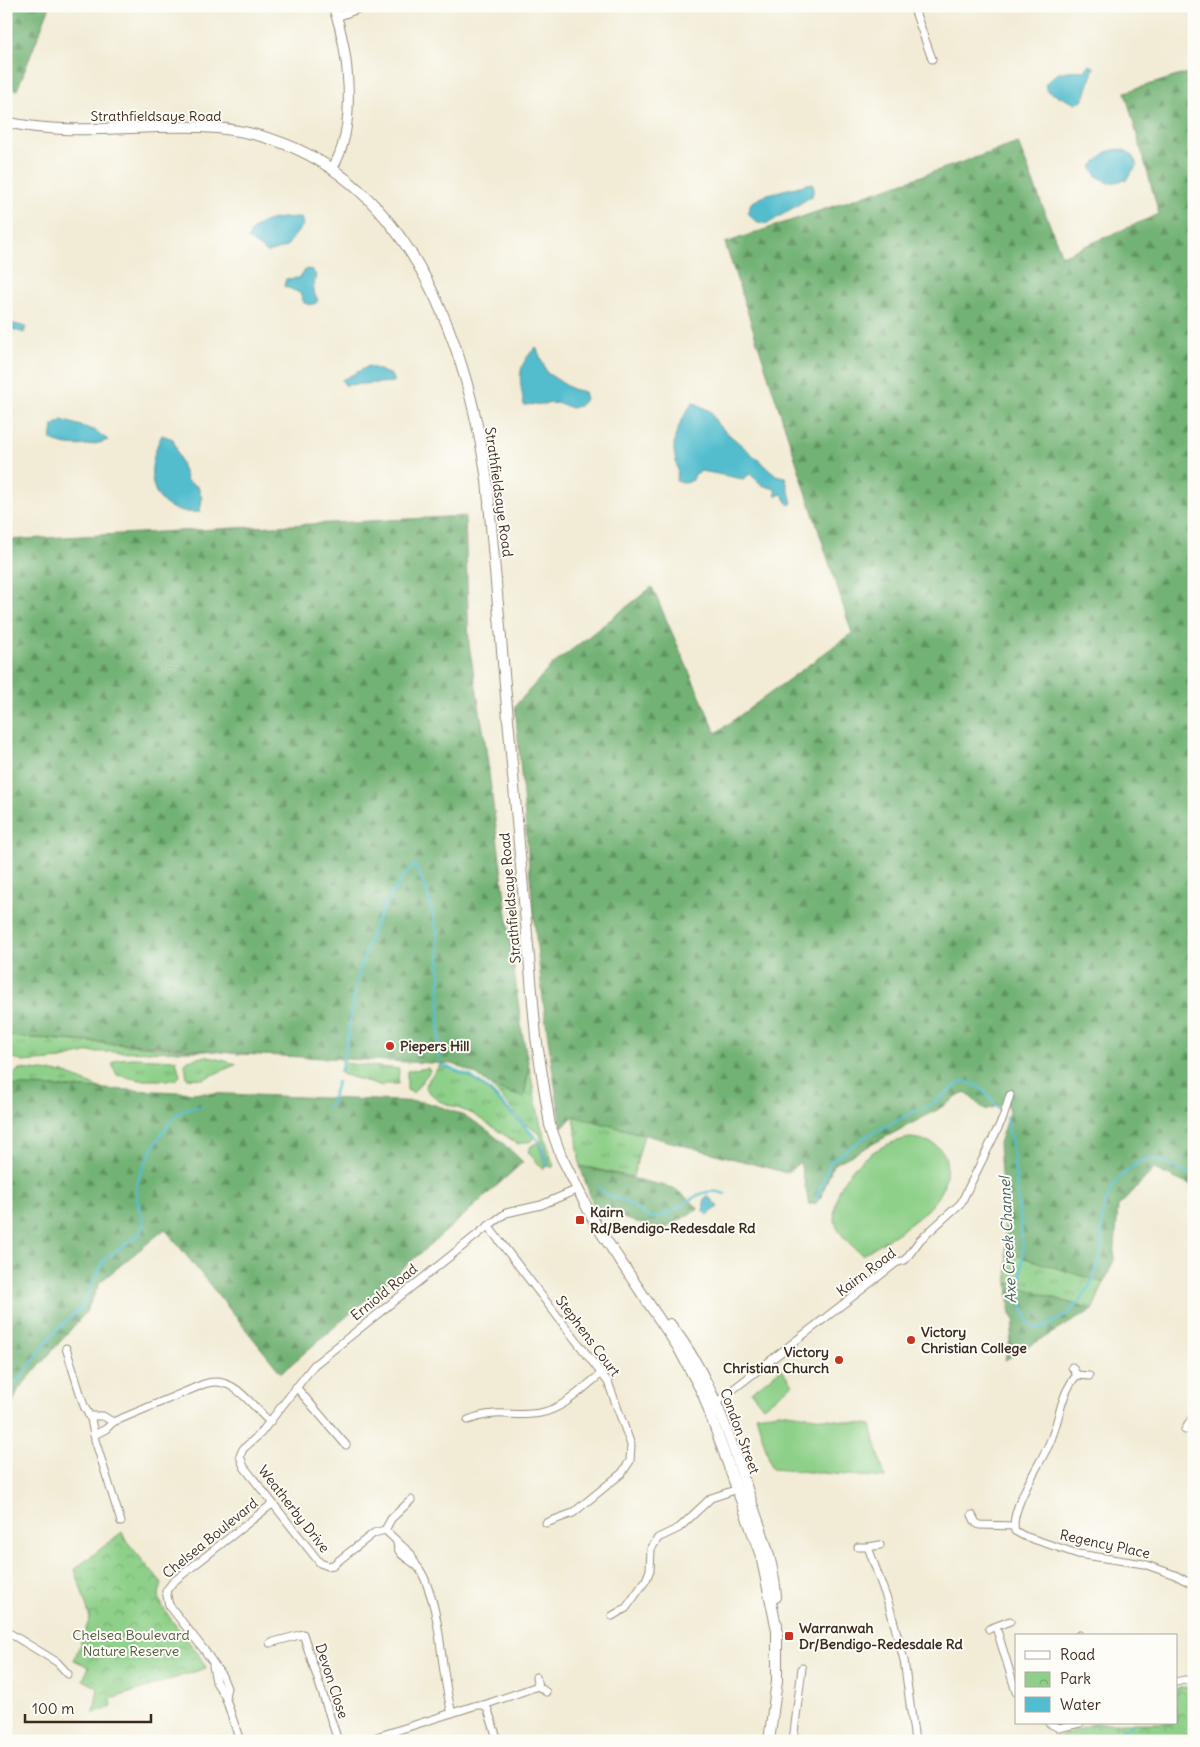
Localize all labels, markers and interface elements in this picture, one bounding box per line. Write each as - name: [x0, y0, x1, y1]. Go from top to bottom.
- street label: Strathfieldsaye Road: [90, 107, 222, 125]
- street label: Strathfieldsaye Road: [481, 426, 517, 558]
- street label: Strathfieldsaye Road: [495, 832, 525, 964]
- place label: Piepers Hill: [400, 1037, 470, 1055]
- marker: Piepers Hill: [384, 1040, 396, 1052]
- water label: Axe Creek Channel: [995, 1174, 1020, 1304]
- place label: Kairn Rd/Bendigo-Redesdale Rd: [590, 1203, 756, 1237]
- marker: Kairn Rd/Bendigo-Redesdale Rd: [574, 1214, 586, 1226]
- street label: Kairn Road: [833, 1244, 899, 1300]
- street label: Erniold Road: [347, 1260, 421, 1324]
- street label: Stephens Court: [552, 1292, 624, 1380]
- place label: Victory Christian College: [921, 1323, 1027, 1357]
- marker: Victory Christian College: [905, 1334, 917, 1346]
- place label: Victory Christian Church: [723, 1343, 829, 1377]
- marker: Victory Christian Church: [833, 1354, 845, 1366]
- street label: Condon Street: [716, 1386, 764, 1477]
- street label: Weatherby Drive: [254, 1462, 334, 1556]
- street label: Chelsea Boulevard: [159, 1494, 261, 1582]
- street label: Regency Place: [1058, 1526, 1152, 1562]
- place label: Warranwah Dr/Bendigo-Redesdale Rd: [799, 1619, 964, 1653]
- park label: Chelsea Boulevard Nature Reserve: [72, 1626, 190, 1660]
- marker: Warranwah Dr/Bendigo-Redesdale Rd: [783, 1630, 795, 1642]
- legend: [1015, 1634, 1178, 1724]
- street label: Devon Close: [311, 1641, 353, 1721]
- text: Road: [1060, 1645, 1095, 1664]
- text: Park: [1060, 1669, 1091, 1688]
- scale bar: [25, 1692, 151, 1724]
- text: Water: [1060, 1695, 1101, 1714]
- text: 100 m: [32, 1699, 74, 1718]

